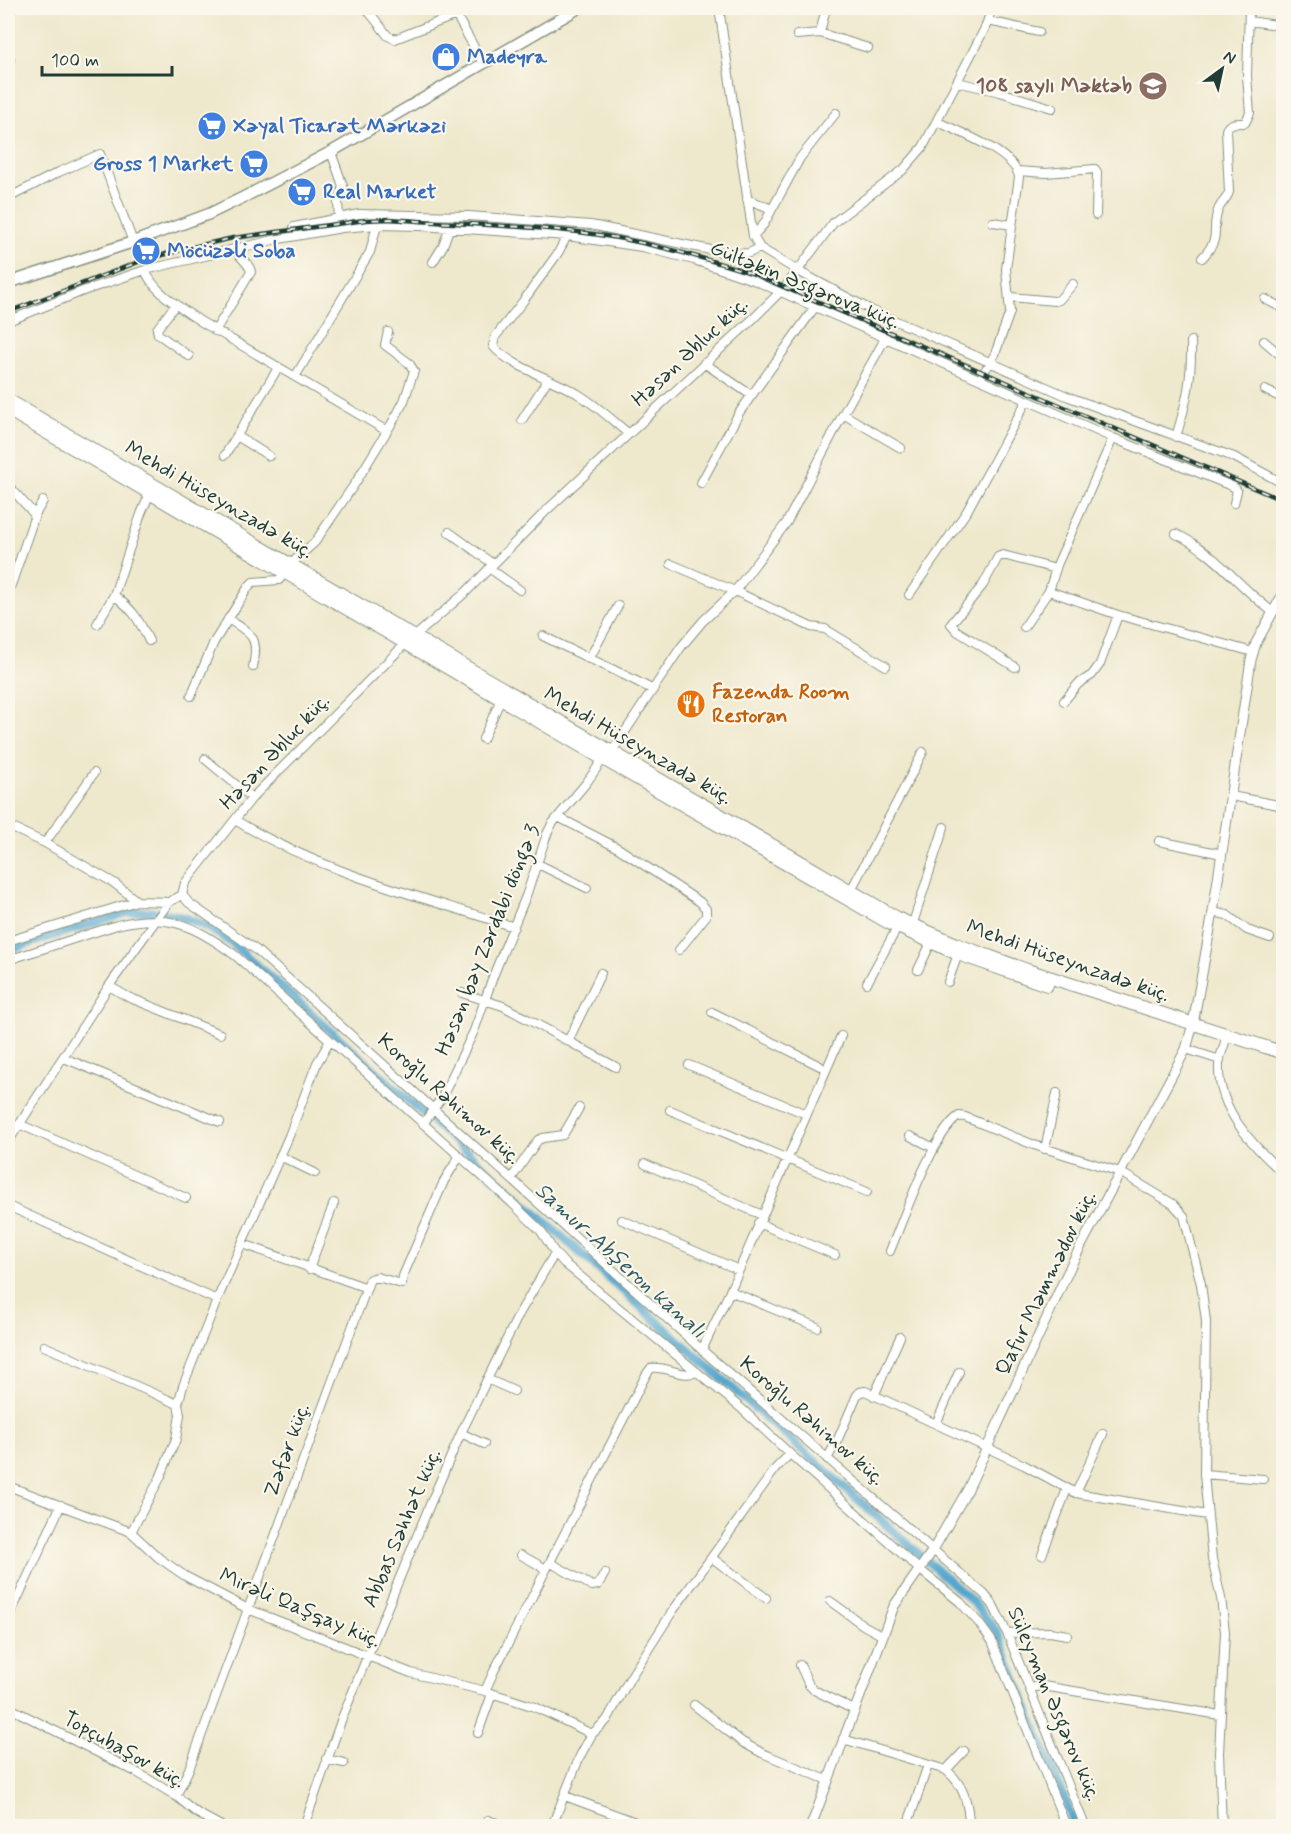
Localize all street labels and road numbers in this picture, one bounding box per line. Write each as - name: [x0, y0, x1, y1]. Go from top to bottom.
- street label: Gültəkin Əsgərova küç.: [705, 234, 904, 338]
- street label: Həsən Əbluc küç.: [626, 291, 754, 413]
- street label: Mehdi Hüseynzadə küç.: [120, 435, 318, 565]
- street label: Mehdi Hüseynzadə küç.: [539, 681, 737, 811]
- street label: Həsən Əbluc küç.: [214, 688, 336, 816]
- street label: Həsən bəy Zərdabi döngə 3: [429, 820, 549, 1060]
- street label: Mehdi Hüseynzadə küç.: [963, 913, 1173, 1009]
- street label: Koroğlu Rəhimov küç.: [371, 1027, 527, 1171]
- street label: Qafur Məmmədov küç.: [989, 1186, 1103, 1380]
- street label: Koroğlu Rəhimov küç.: [733, 1350, 891, 1492]
- street label: Zəfər küç.: [257, 1399, 317, 1501]
- street label: Abbas Səhhət küç.: [356, 1444, 448, 1612]
- street label: Mirəli Qaşqay küç.: [215, 1561, 385, 1655]
- street label: Süleyman Əsgərov küç.: [999, 1603, 1108, 1806]
- street label: Topçubaşov küç.: [58, 1705, 190, 1795]

